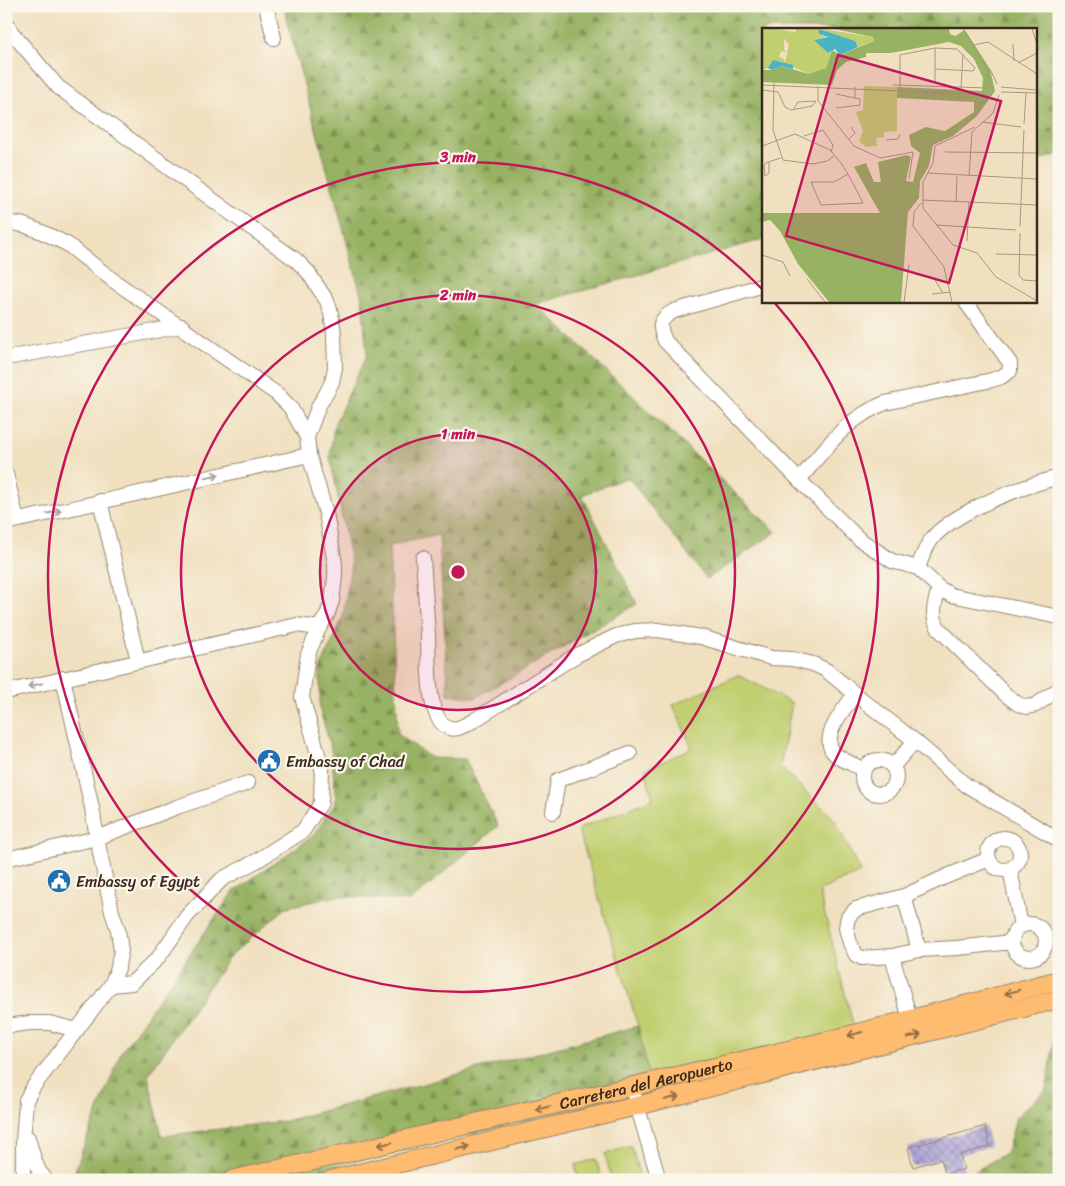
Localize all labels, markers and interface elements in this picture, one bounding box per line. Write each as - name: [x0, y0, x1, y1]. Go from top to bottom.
- inset map: [762, 28, 1038, 302]
- text: 3 min: [439, 144, 477, 170]
- text: 2 min: [439, 282, 477, 308]
- text: 1 min: [441, 421, 476, 447]
- one-way arrow: [204, 471, 220, 480]
- one-way arrow: [45, 507, 61, 516]
- centre of rings: [449, 563, 467, 581]
- one-way arrow: [27, 681, 43, 690]
- place label: Embassy of Chad: [286, 747, 406, 776]
- public building icon: Embassy of Chad: [256, 748, 282, 774]
- place label: Embassy of Egypt: [76, 867, 200, 896]
- public building icon: Embassy of Egypt: [46, 868, 72, 894]
- one-way arrow: [1004, 988, 1020, 997]
- one-way arrow: [847, 1030, 863, 1040]
- one-way arrow: [906, 1031, 922, 1040]
- street label: Carretera del Aeropuerto: [556, 1049, 735, 1117]
- one-way arrow: [663, 1092, 679, 1102]
- one-way arrow: [536, 1104, 552, 1113]
- one-way arrow: [377, 1140, 393, 1149]
- one-way arrow: [454, 1143, 470, 1152]

